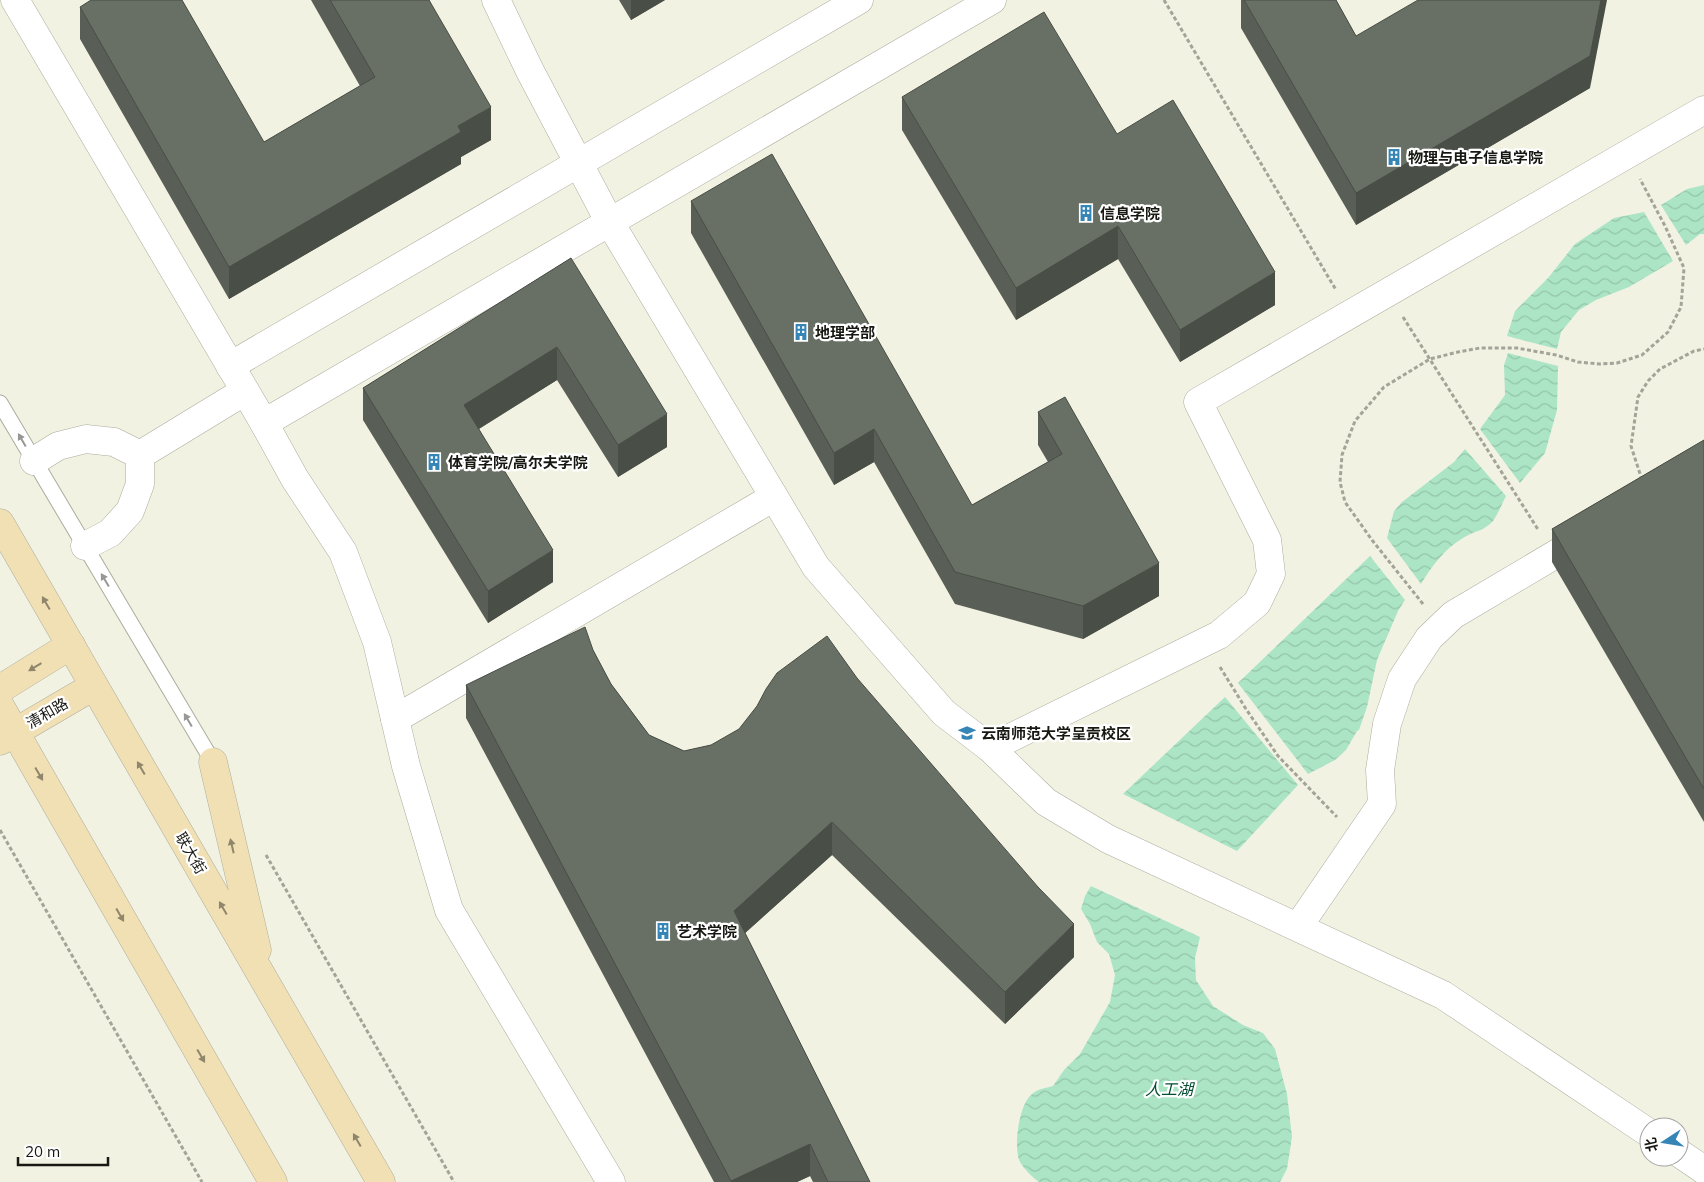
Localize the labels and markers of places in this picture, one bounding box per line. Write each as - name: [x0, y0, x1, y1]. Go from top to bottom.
- building icon: 物理与电子信息学院: [1384, 147, 1404, 167]
- place label: 物理与电子信息学院: [1408, 148, 1543, 167]
- building icon: 信息学院: [1076, 203, 1096, 223]
- place label: 信息学院: [1100, 204, 1160, 223]
- building icon: 地理学部: [791, 322, 811, 342]
- place label: 地理学部: [815, 323, 875, 342]
- building icon: 体育学院/高尔夫学院: [424, 452, 444, 472]
- place label: 体育学院/高尔夫学院: [448, 453, 588, 472]
- school or university icon: 云南师范大学呈贡校区: [957, 723, 977, 743]
- place label: 云南师范大学呈贡校区: [981, 724, 1131, 743]
- building icon: 艺术学院: [653, 921, 673, 941]
- place label: 艺术学院: [677, 922, 737, 941]

